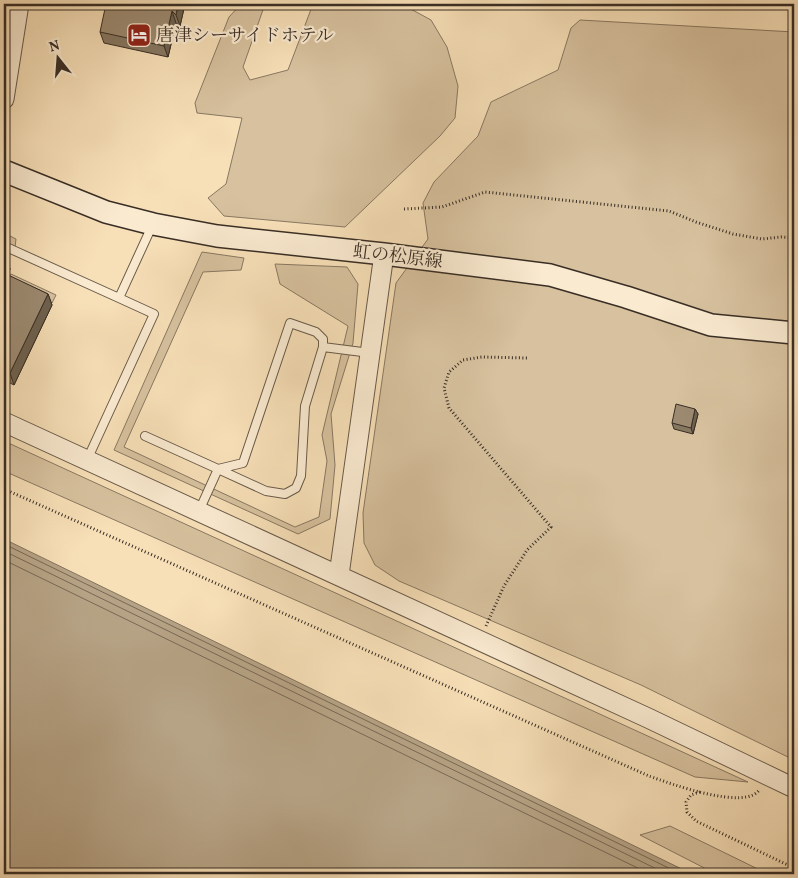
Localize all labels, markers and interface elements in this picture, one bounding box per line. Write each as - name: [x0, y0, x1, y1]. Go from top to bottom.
- hotel icon: 唐津シーサイドホテル: [126, 22, 152, 48]
- place label: 唐津シーサイドホテル: [156, 24, 334, 49]
- north arrow: [32, 32, 82, 82]
- text: N: [47, 36, 62, 58]
- street label: 虹の松原線: [352, 240, 444, 275]

